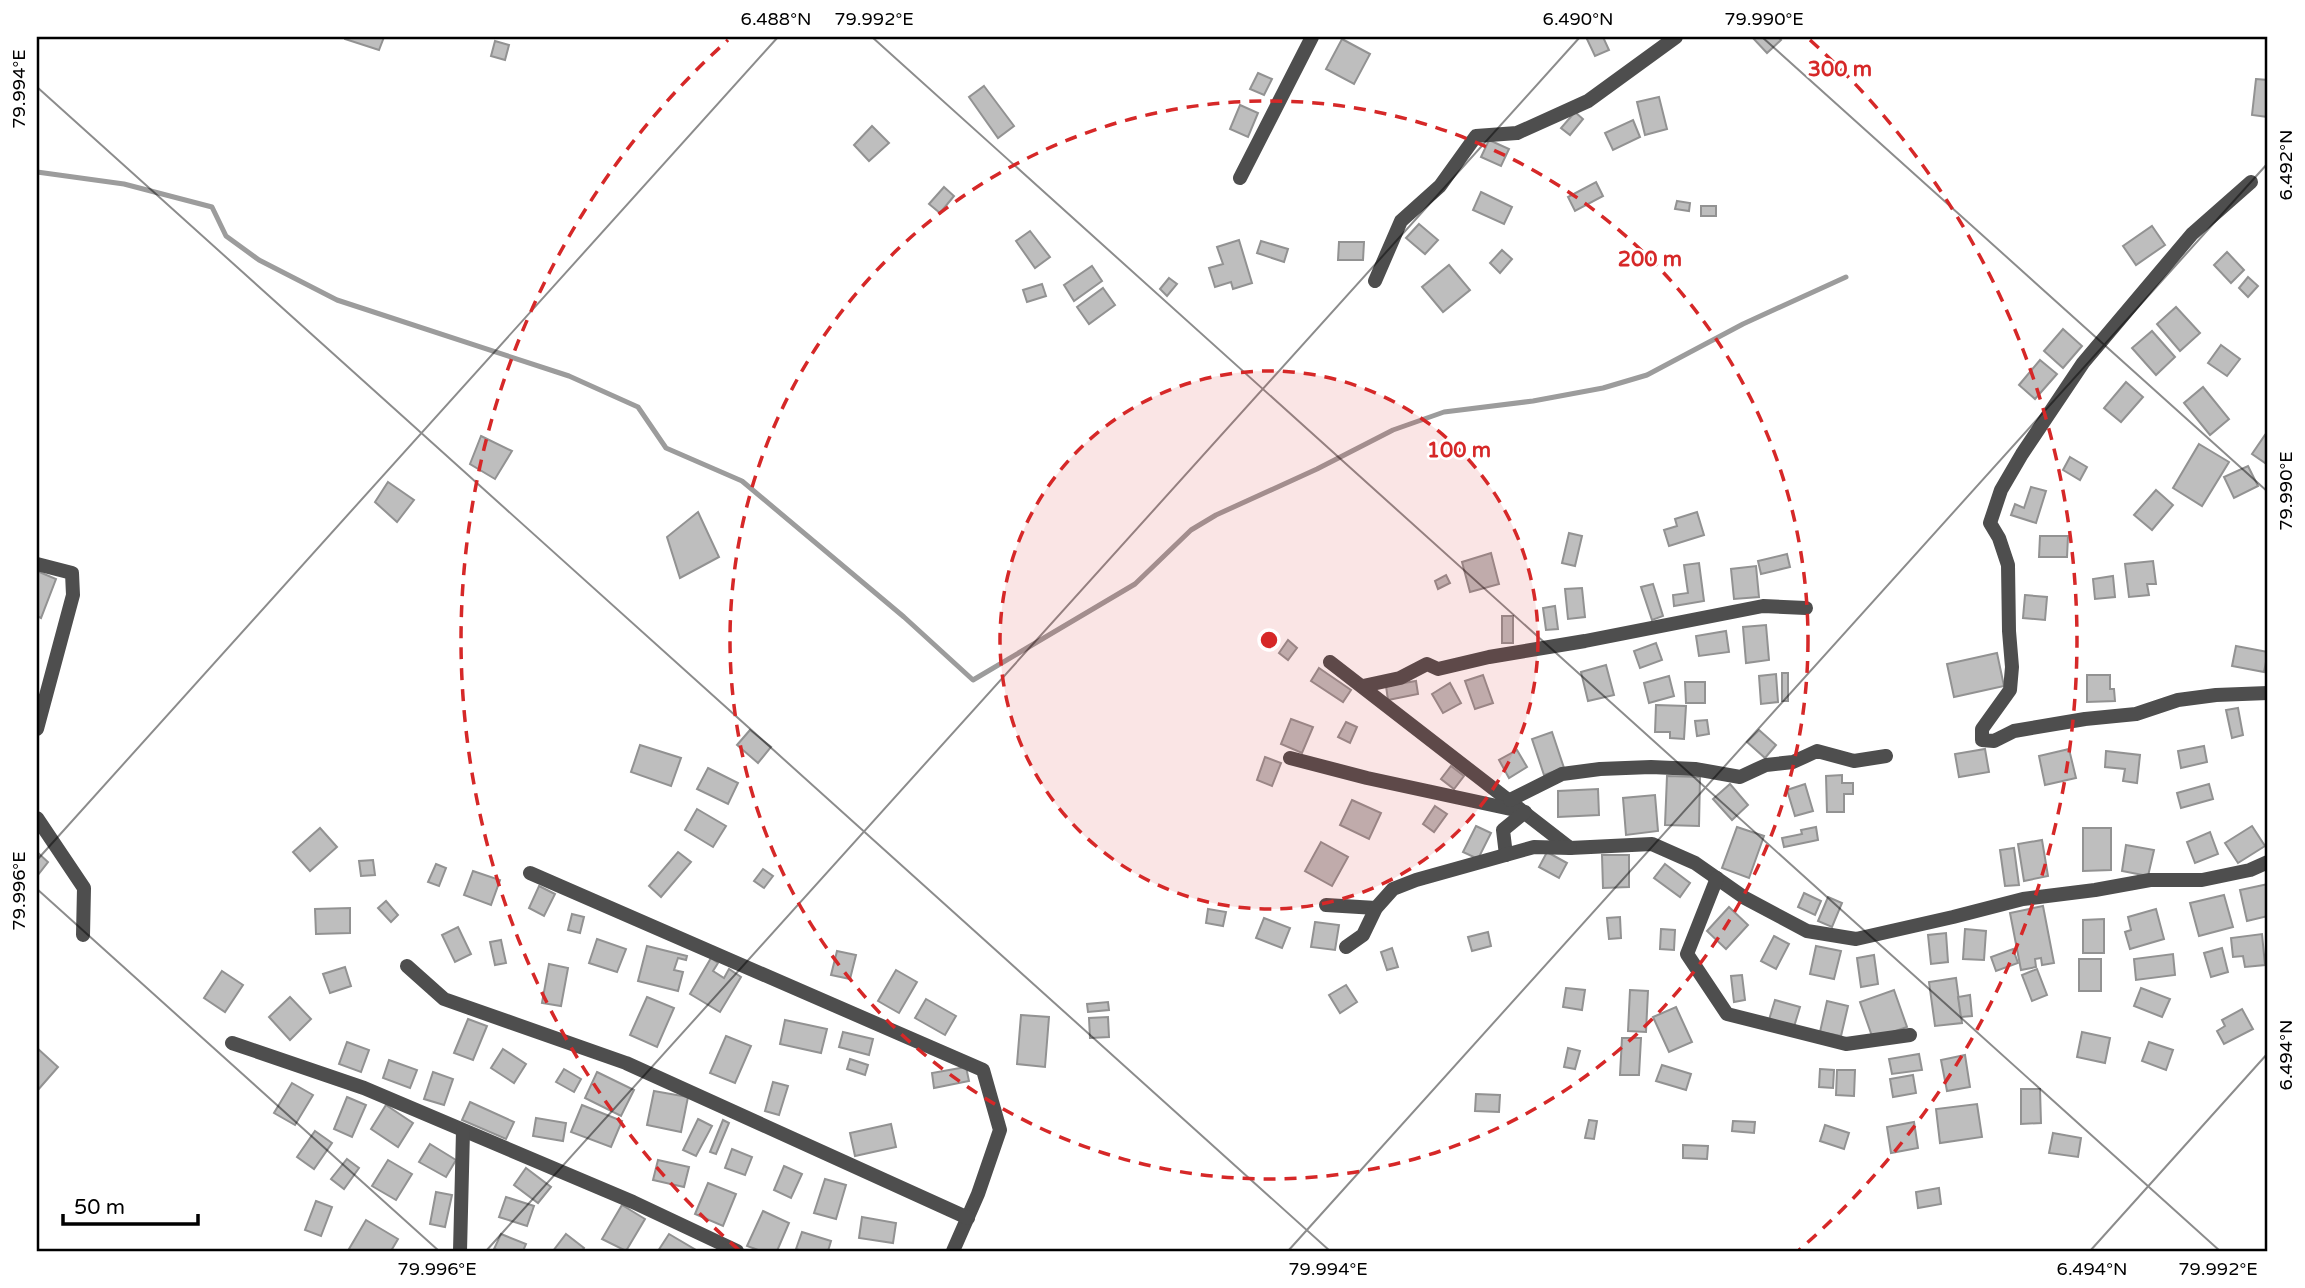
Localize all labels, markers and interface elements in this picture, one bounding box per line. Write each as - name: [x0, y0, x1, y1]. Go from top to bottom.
- text: 6.488°N: [741, 8, 811, 30]
- text: 79.992°E: [834, 8, 914, 30]
- text: 6.490°N: [1543, 8, 1613, 30]
- text: 79.990°E: [1724, 8, 1804, 30]
- text: 79.994°E: [8, 49, 30, 129]
- text: 300 m: [1808, 57, 1872, 82]
- text: 6.492°N: [2275, 130, 2297, 200]
- text: 200 m: [1618, 247, 1682, 272]
- text: 100 m: [1427, 438, 1491, 463]
- text: 79.990°E: [2275, 451, 2297, 531]
- centre of rings: [1257, 628, 1281, 652]
- text: 79.996°E: [8, 851, 30, 931]
- text: 6.494°N: [2275, 1020, 2297, 1090]
- scale bar: [63, 1183, 198, 1227]
- text: 50 m: [74, 1195, 125, 1220]
- text: 79.996°E: [397, 1258, 477, 1280]
- text: 79.994°E: [1288, 1258, 1368, 1280]
- text: 6.494°N: [2057, 1258, 2127, 1280]
- text: 79.992°E: [2178, 1258, 2258, 1280]

